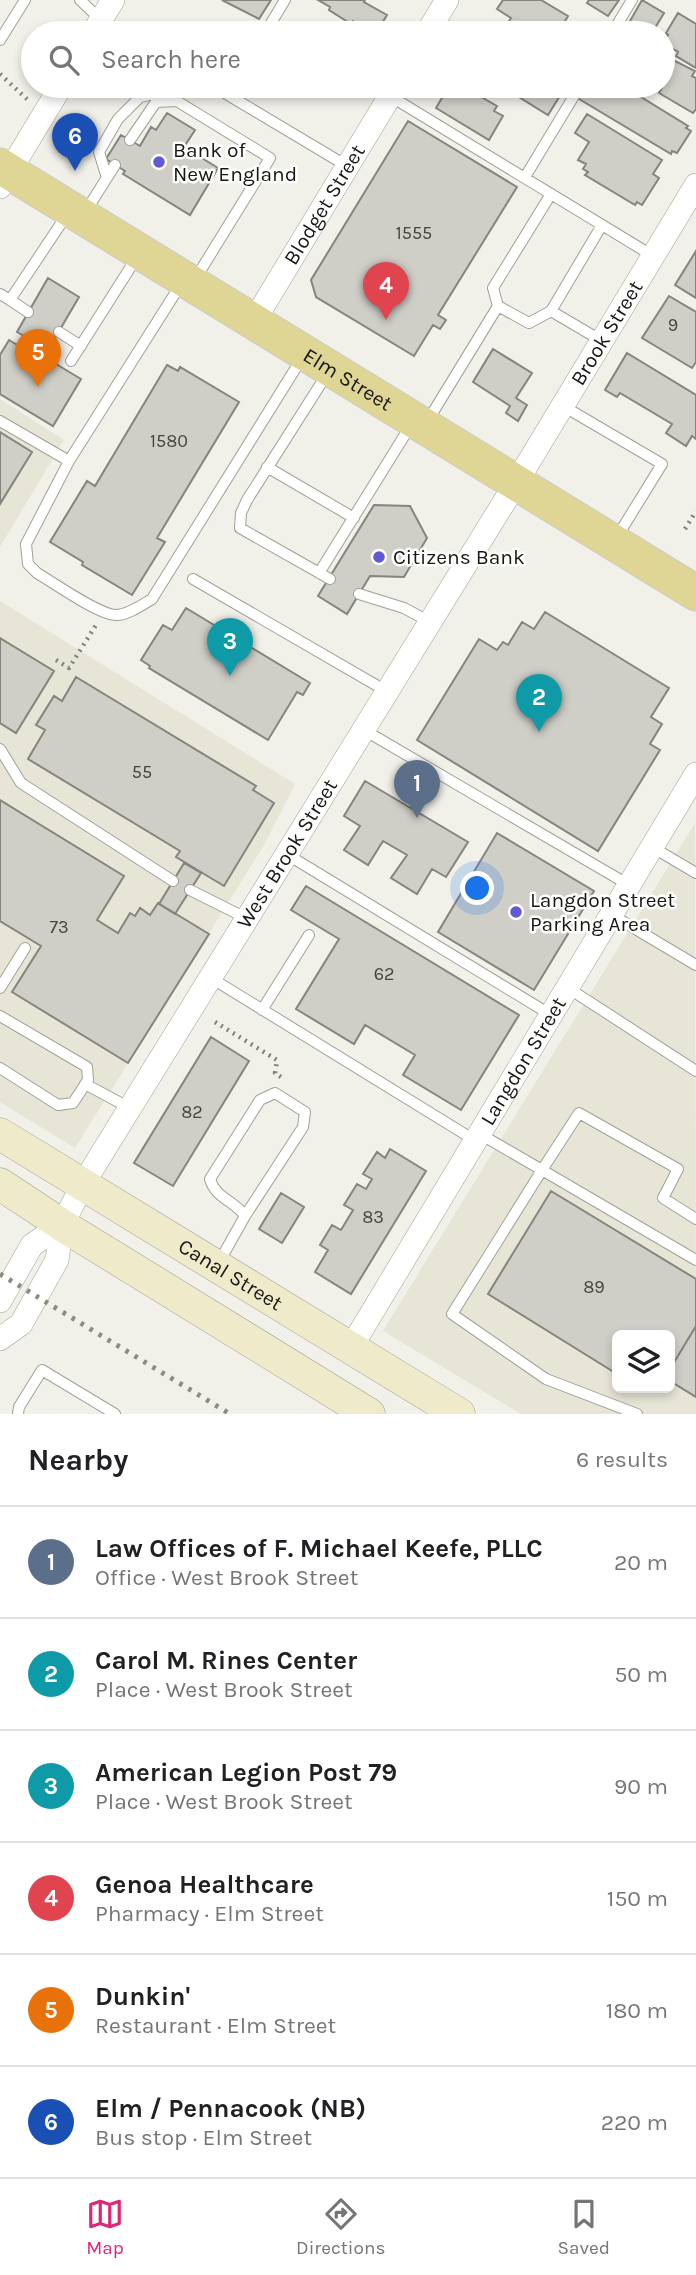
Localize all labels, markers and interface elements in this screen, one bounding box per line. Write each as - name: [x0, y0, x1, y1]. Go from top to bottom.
- search box: [21, 21, 675, 98]
- icon: search: [45, 41, 83, 79]
- text: Search here: [101, 44, 241, 75]
- pin: 6: [52, 113, 98, 171]
- place label: Bank of New England: [173, 138, 297, 186]
- street label: Blodget Street: [279, 140, 370, 269]
- marker: Bank of New England: [151, 154, 167, 170]
- house number: 1555: [396, 222, 432, 244]
- pin: 4: [363, 262, 409, 320]
- street label: Brook Street: [566, 276, 648, 390]
- house number: 9: [668, 314, 678, 336]
- pin: 5: [15, 329, 61, 387]
- street label: Elm Street: [299, 343, 397, 416]
- house number: 1580: [150, 430, 188, 452]
- place label: Citizens Bank: [393, 545, 525, 569]
- marker: Citizens Bank: [371, 549, 387, 565]
- pin: 3: [207, 618, 253, 676]
- pin: 2: [516, 674, 562, 732]
- pin: 1: [394, 760, 440, 818]
- house number: 55: [132, 761, 152, 783]
- street label: West Brook Street: [232, 774, 342, 933]
- your location: [460, 871, 494, 905]
- place label: Langdon Street Parking Area: [530, 888, 675, 936]
- marker: Langdon Street Parking Area: [508, 904, 524, 920]
- house number: 73: [49, 916, 69, 938]
- house number: 62: [374, 963, 394, 985]
- street label: Langdon Street: [476, 993, 571, 1130]
- house number: 82: [181, 1101, 203, 1123]
- house number: 83: [362, 1206, 384, 1228]
- street label: Canal Street: [174, 1234, 287, 1315]
- house number: 89: [583, 1276, 605, 1298]
- map controls: [612, 1330, 675, 1393]
- button: layers: [612, 1330, 675, 1393]
- text: Nearby: [28, 1442, 128, 1478]
- text: 6 results: [576, 1446, 668, 1473]
- text: Law Offices of F. Michael Keefe, PLLC: [95, 1533, 543, 1564]
- text: 1: [47, 1549, 55, 1576]
- text: 20 m: [614, 1549, 668, 1576]
- text: Office · West Brook Street: [95, 1564, 358, 1591]
- text: Carol M. Rines Center: [95, 1645, 357, 1676]
- text: 2: [44, 1661, 58, 1688]
- text: 50 m: [614, 1661, 668, 1688]
- text: Place · West Brook Street: [95, 1676, 353, 1703]
- text: American Legion Post 79: [95, 1757, 397, 1788]
- text: 3: [44, 1773, 58, 1800]
- text: 90 m: [614, 1773, 668, 1800]
- text: Place · West Brook Street: [95, 1788, 353, 1815]
- text: Genoa Healthcare: [95, 1869, 314, 1900]
- text: 4: [44, 1885, 58, 1912]
- text: 150 m: [607, 1885, 668, 1912]
- text: Pharmacy · Elm Street: [95, 1900, 324, 1927]
- text: Dunkin': [95, 1981, 190, 2012]
- text: 5: [44, 1997, 58, 2024]
- text: 180 m: [606, 1997, 668, 2024]
- text: Restaurant · Elm Street: [95, 2012, 336, 2039]
- text: Elm / Pennacook (NB): [95, 2093, 366, 2124]
- text: 6: [44, 2109, 58, 2136]
- text: 220 m: [601, 2109, 668, 2136]
- text: Bus stop · Elm Street: [95, 2124, 312, 2151]
- tab: Map: [86, 2195, 124, 2259]
- tab: Directions: [296, 2195, 385, 2259]
- tab: Saved: [557, 2195, 610, 2259]

